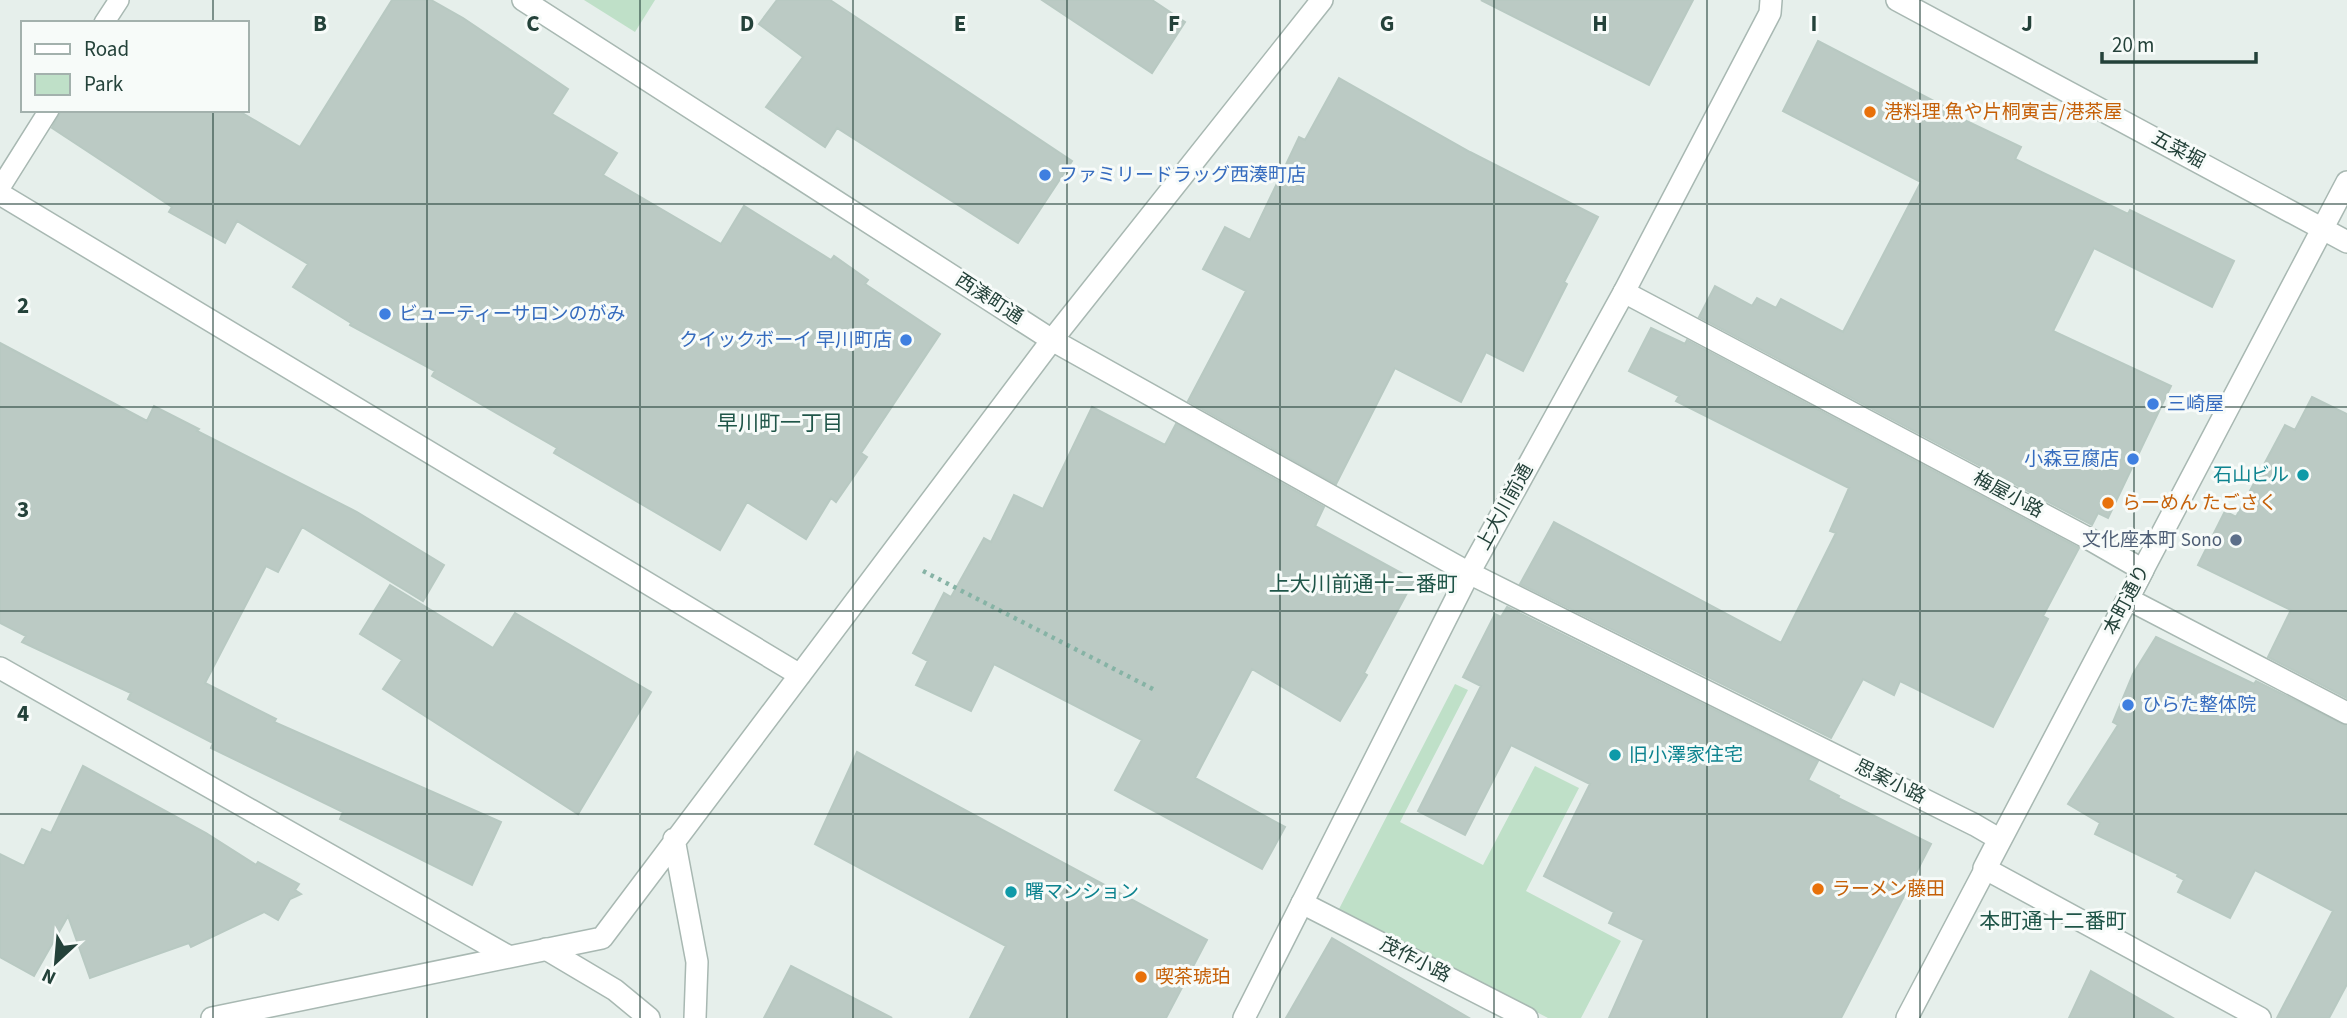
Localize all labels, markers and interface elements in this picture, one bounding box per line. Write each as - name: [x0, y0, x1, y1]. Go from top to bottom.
- text: B: [313, 7, 327, 40]
- text: C: [526, 7, 540, 40]
- text: D: [740, 7, 754, 40]
- text: E: [954, 7, 966, 40]
- text: F: [1168, 7, 1180, 40]
- text: G: [1380, 7, 1394, 40]
- text: H: [1592, 7, 1608, 40]
- text: I: [1811, 7, 1817, 40]
- text: J: [2021, 7, 2033, 40]
- legend: [21, 21, 248, 112]
- scale bar: [2102, 21, 2256, 65]
- text: 20 m: [2112, 30, 2154, 60]
- text: Road: [84, 34, 129, 64]
- text: Park: [84, 69, 124, 99]
- place label: 港料理 魚や片桐寅吉/港茶屋: [1884, 99, 2122, 126]
- marker: 港料理 魚や片桐寅吉/港茶屋: [1862, 104, 1878, 120]
- street label: 五菜堀: [2146, 125, 2210, 175]
- place label: ファミリードラッグ西湊町店: [1059, 162, 1306, 189]
- marker: ファミリードラッグ西湊町店: [1037, 167, 1053, 183]
- street label: 西湊町通: [950, 267, 1028, 331]
- text: 2: [17, 289, 29, 322]
- place label: ビューティーサロンのがみ: [399, 301, 625, 328]
- marker: ビューティーサロンのがみ: [377, 306, 393, 322]
- place label: クイックボーイ 早川町店: [679, 327, 892, 354]
- marker: クイックボーイ 早川町店: [898, 332, 914, 348]
- place label: 三崎屋: [2167, 391, 2224, 418]
- marker: 三崎屋: [2145, 396, 2161, 412]
- district label: 早川町一丁目: [717, 408, 843, 438]
- place label: 小森豆腐店: [2024, 446, 2119, 473]
- marker: 小森豆腐店: [2125, 451, 2141, 467]
- street label: 上大川前通: [1470, 459, 1540, 555]
- place label: 石山ビル: [2213, 462, 2289, 489]
- street label: 梅屋小路: [1968, 465, 2048, 525]
- marker: 石山ビル: [2295, 467, 2311, 483]
- place label: らーめん たごさく: [2122, 490, 2278, 517]
- text: 3: [17, 493, 29, 526]
- marker: らーめん たごさく: [2100, 495, 2116, 511]
- place label: 文化座本町 Sono: [2082, 527, 2222, 554]
- marker: 文化座本町 Sono: [2228, 532, 2244, 548]
- street label: 本町通り: [2097, 560, 2157, 640]
- district label: 上大川前通十二番町: [1269, 569, 1458, 599]
- place label: ひらた整体院: [2142, 692, 2256, 719]
- text: 4: [17, 697, 29, 730]
- marker: ひらた整体院: [2120, 697, 2136, 713]
- place label: 旧小澤家住宅: [1629, 742, 1743, 769]
- marker: 旧小澤家住宅: [1607, 747, 1623, 763]
- street label: 思案小路: [1850, 753, 1930, 811]
- place label: ラーメン藤田: [1832, 876, 1945, 903]
- place label: 曙マンション: [1025, 879, 1139, 906]
- marker: ラーメン藤田: [1810, 881, 1826, 897]
- marker: 曙マンション: [1003, 884, 1019, 900]
- district label: 本町通十二番町: [1980, 906, 2127, 936]
- north arrow: [21, 927, 91, 997]
- street label: 茂作小路: [1375, 931, 1455, 989]
- text: N: [38, 961, 61, 991]
- place label: 喫茶琥珀: [1155, 964, 1231, 991]
- marker: 喫茶琥珀: [1133, 969, 1149, 985]

